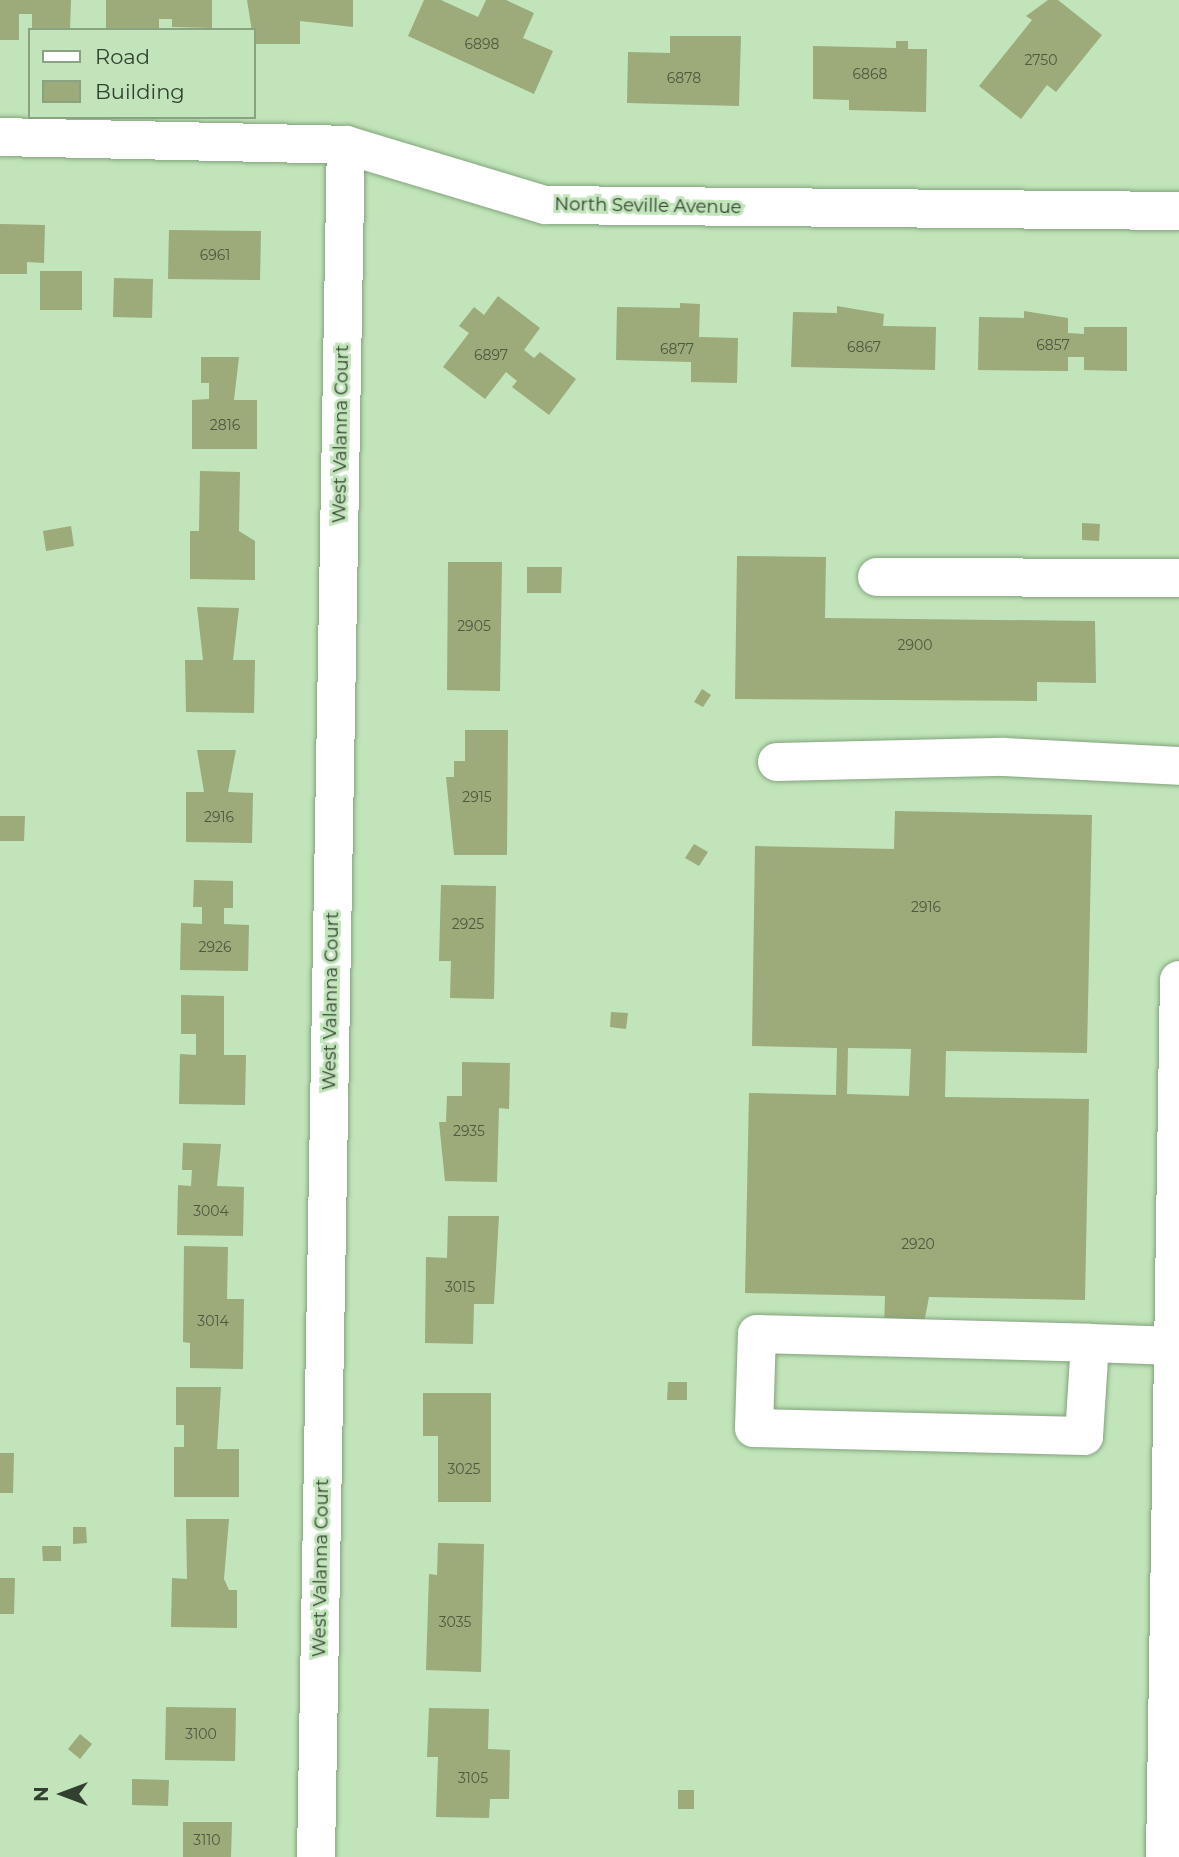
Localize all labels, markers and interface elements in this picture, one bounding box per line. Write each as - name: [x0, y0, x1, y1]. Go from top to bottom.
- legend: [28, 28, 256, 119]
- house number: 6898: [465, 36, 499, 52]
- text: Road: [95, 44, 150, 69]
- house number: 2750: [1024, 52, 1058, 68]
- house number: 6868: [853, 66, 887, 82]
- house number: 6878: [667, 70, 701, 86]
- text: Building: [95, 79, 185, 104]
- street label: North Seville Avenue: [554, 194, 742, 218]
- house number: 6961: [200, 247, 230, 263]
- house number: 6857: [1036, 337, 1070, 353]
- house number: 6867: [847, 339, 881, 355]
- house number: 6877: [660, 341, 694, 357]
- street label: West Valanna Court: [329, 345, 353, 523]
- house number: 6897: [474, 347, 508, 363]
- house number: 2816: [210, 417, 240, 433]
- house number: 2905: [457, 618, 491, 634]
- house number: 2900: [897, 637, 933, 653]
- house number: 2915: [462, 789, 492, 805]
- house number: 2916: [204, 809, 234, 825]
- house number: 2916: [911, 899, 941, 915]
- street label: West Valanna Court: [319, 912, 343, 1090]
- house number: 2925: [452, 916, 484, 932]
- house number: 2926: [199, 939, 231, 955]
- house number: 2935: [453, 1123, 485, 1139]
- house number: 3004: [193, 1203, 229, 1219]
- house number: 2920: [901, 1236, 935, 1252]
- house number: 3015: [445, 1279, 475, 1295]
- house number: 3014: [197, 1313, 229, 1329]
- house number: 3025: [447, 1461, 481, 1477]
- street label: West Valanna Court: [309, 1479, 333, 1657]
- house number: 3035: [439, 1614, 471, 1630]
- house number: 3100: [185, 1726, 217, 1742]
- north arrow: [28, 1759, 98, 1829]
- house number: 3105: [458, 1770, 488, 1786]
- text: N: [30, 1786, 53, 1802]
- house number: 3110: [193, 1832, 221, 1848]

